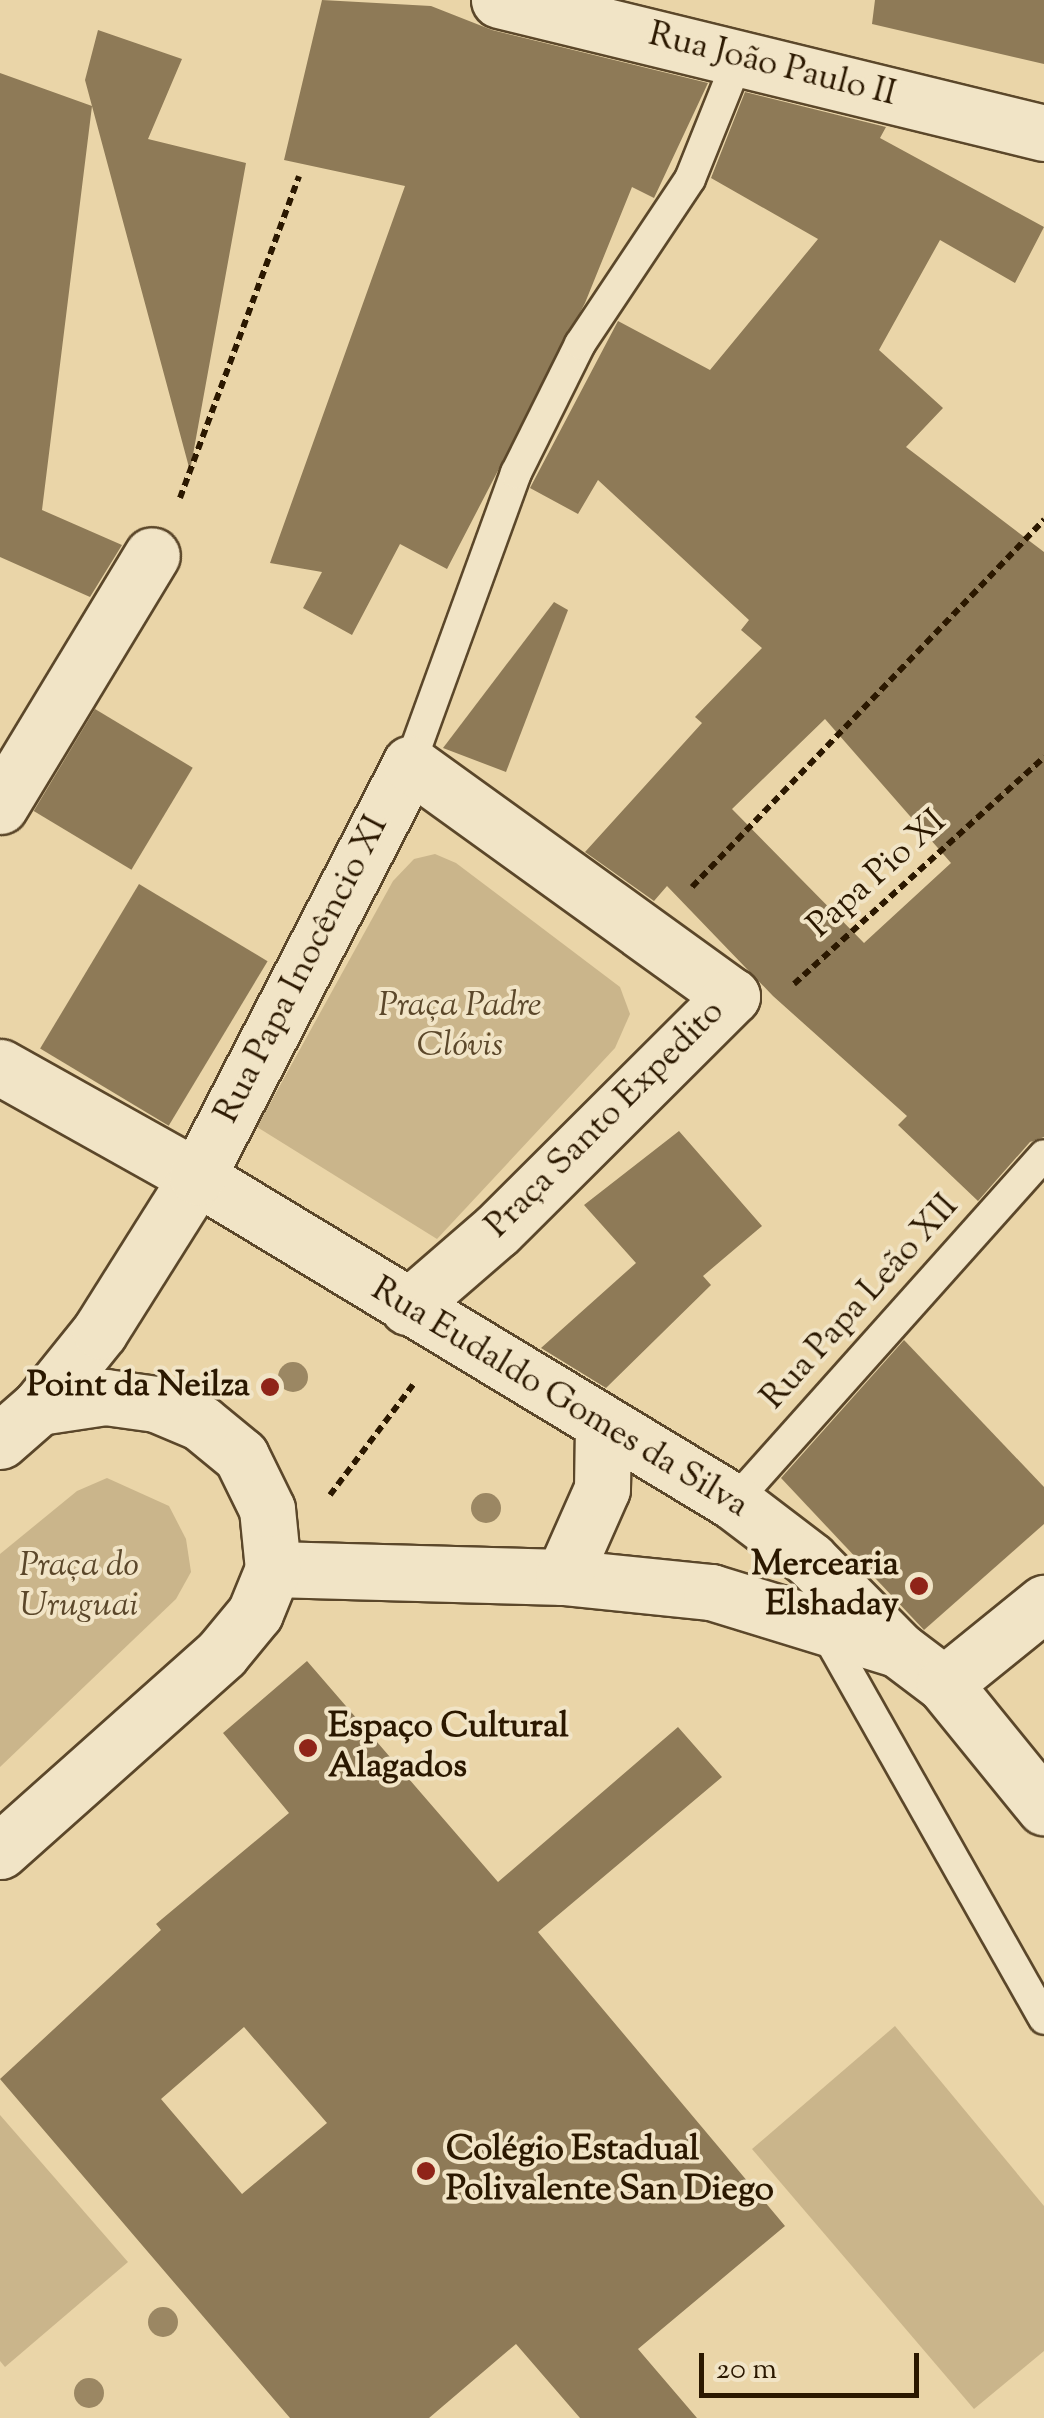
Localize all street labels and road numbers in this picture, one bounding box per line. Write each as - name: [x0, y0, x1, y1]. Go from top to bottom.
- street label: Rua João Paulo II: [644, 15, 900, 117]
- street label: Papa Pio XI: [800, 802, 956, 948]
- street label: Rua Papa Inocêncio XI: [207, 809, 399, 1131]
- street label: Praça Santo Expedito: [478, 992, 734, 1248]
- street label: Rua Papa Leão XII: [753, 1187, 969, 1419]
- street label: Rua Eudaldo Gomes da Silva: [363, 1270, 755, 1528]

